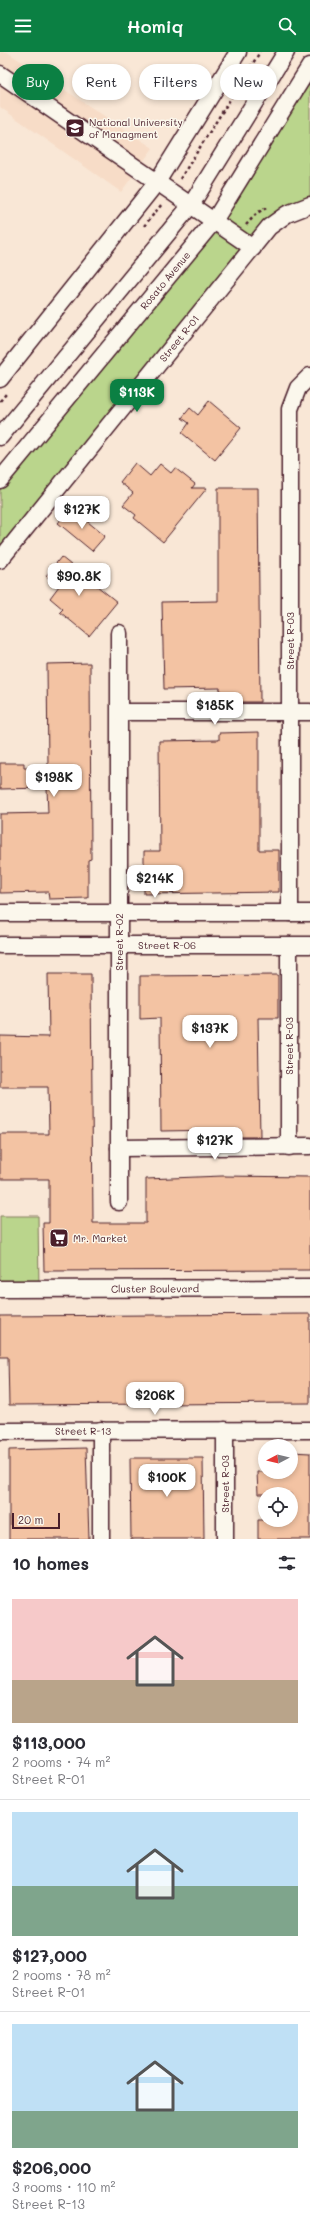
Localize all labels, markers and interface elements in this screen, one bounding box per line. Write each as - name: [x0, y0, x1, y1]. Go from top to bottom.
- text: Homiq: [127, 14, 183, 38]
- icon: menu: [12, 15, 34, 37]
- icon: search: [276, 15, 298, 37]
- chip: Buy: [12, 64, 64, 100]
- chip: Rent: [72, 64, 131, 100]
- chip: Filters: [139, 64, 212, 100]
- chip: New: [220, 64, 277, 100]
- place label: National University of Managment: [89, 115, 183, 141]
- school or university icon: National University of Managment: [64, 117, 86, 139]
- street label: Rosato Avenue: [137, 248, 193, 312]
- street label: Street R-01: [156, 312, 202, 365]
- pin: $113K: [109, 379, 165, 413]
- text: $113K: [119, 383, 155, 400]
- pin: $127K: [54, 496, 110, 530]
- text: $127K: [64, 500, 100, 517]
- pin: $90.8K: [46, 563, 112, 597]
- text: $90.8K: [57, 567, 101, 584]
- street label: Street R-03: [283, 612, 297, 670]
- pin: $185K: [187, 692, 243, 726]
- text: $185K: [196, 696, 234, 713]
- pin: $198K: [26, 764, 82, 798]
- text: $198K: [35, 768, 73, 785]
- pin: $214K: [127, 865, 183, 899]
- text: $214K: [136, 869, 174, 886]
- street label: Street R-02: [112, 913, 126, 971]
- street label: Street R-06: [138, 938, 196, 952]
- pin: $137K: [182, 1015, 238, 1049]
- street label: Street R-03: [282, 1017, 296, 1075]
- text: $137K: [191, 1019, 229, 1036]
- pin: $127K: [187, 1127, 243, 1161]
- text: $127K: [197, 1131, 233, 1148]
- supermarket icon: Mr. Market: [48, 1227, 70, 1249]
- place label: Mr. Market: [73, 1231, 127, 1245]
- street label: Cluster Boulevard: [111, 1281, 199, 1296]
- pin: $206K: [127, 1382, 183, 1416]
- text: $206K: [135, 1386, 175, 1403]
- street label: Street R-13: [55, 1424, 111, 1438]
- north arrow: [258, 1439, 298, 1479]
- map controls: [258, 1439, 298, 1527]
- street label: Street R-03: [218, 1455, 232, 1513]
- pin: $100K: [139, 1464, 195, 1498]
- text: $100K: [147, 1468, 187, 1485]
- button: locate: [258, 1487, 298, 1527]
- scale bar: [12, 1511, 60, 1530]
- text: 20 m: [18, 1512, 43, 1527]
- text: 10 homes: [12, 1552, 89, 1574]
- icon: filters: [276, 1552, 298, 1574]
- icon: home: [119, 1625, 191, 1697]
- text: $113,000: [12, 1731, 86, 1753]
- text: 2 rooms · 74 m²: [12, 1753, 110, 1770]
- text: Street R-01: [12, 1770, 85, 1787]
- icon: home: [119, 1838, 191, 1910]
- text: $127,000: [12, 1944, 87, 1966]
- text: 2 rooms · 78 m²: [12, 1966, 111, 1983]
- text: Street R-01: [12, 1983, 85, 2000]
- icon: home: [119, 2050, 191, 2122]
- text: $206,000: [12, 2156, 91, 2178]
- text: 3 rooms · 110 m²: [12, 2178, 115, 2195]
- text: Street R-13: [12, 2195, 85, 2212]

